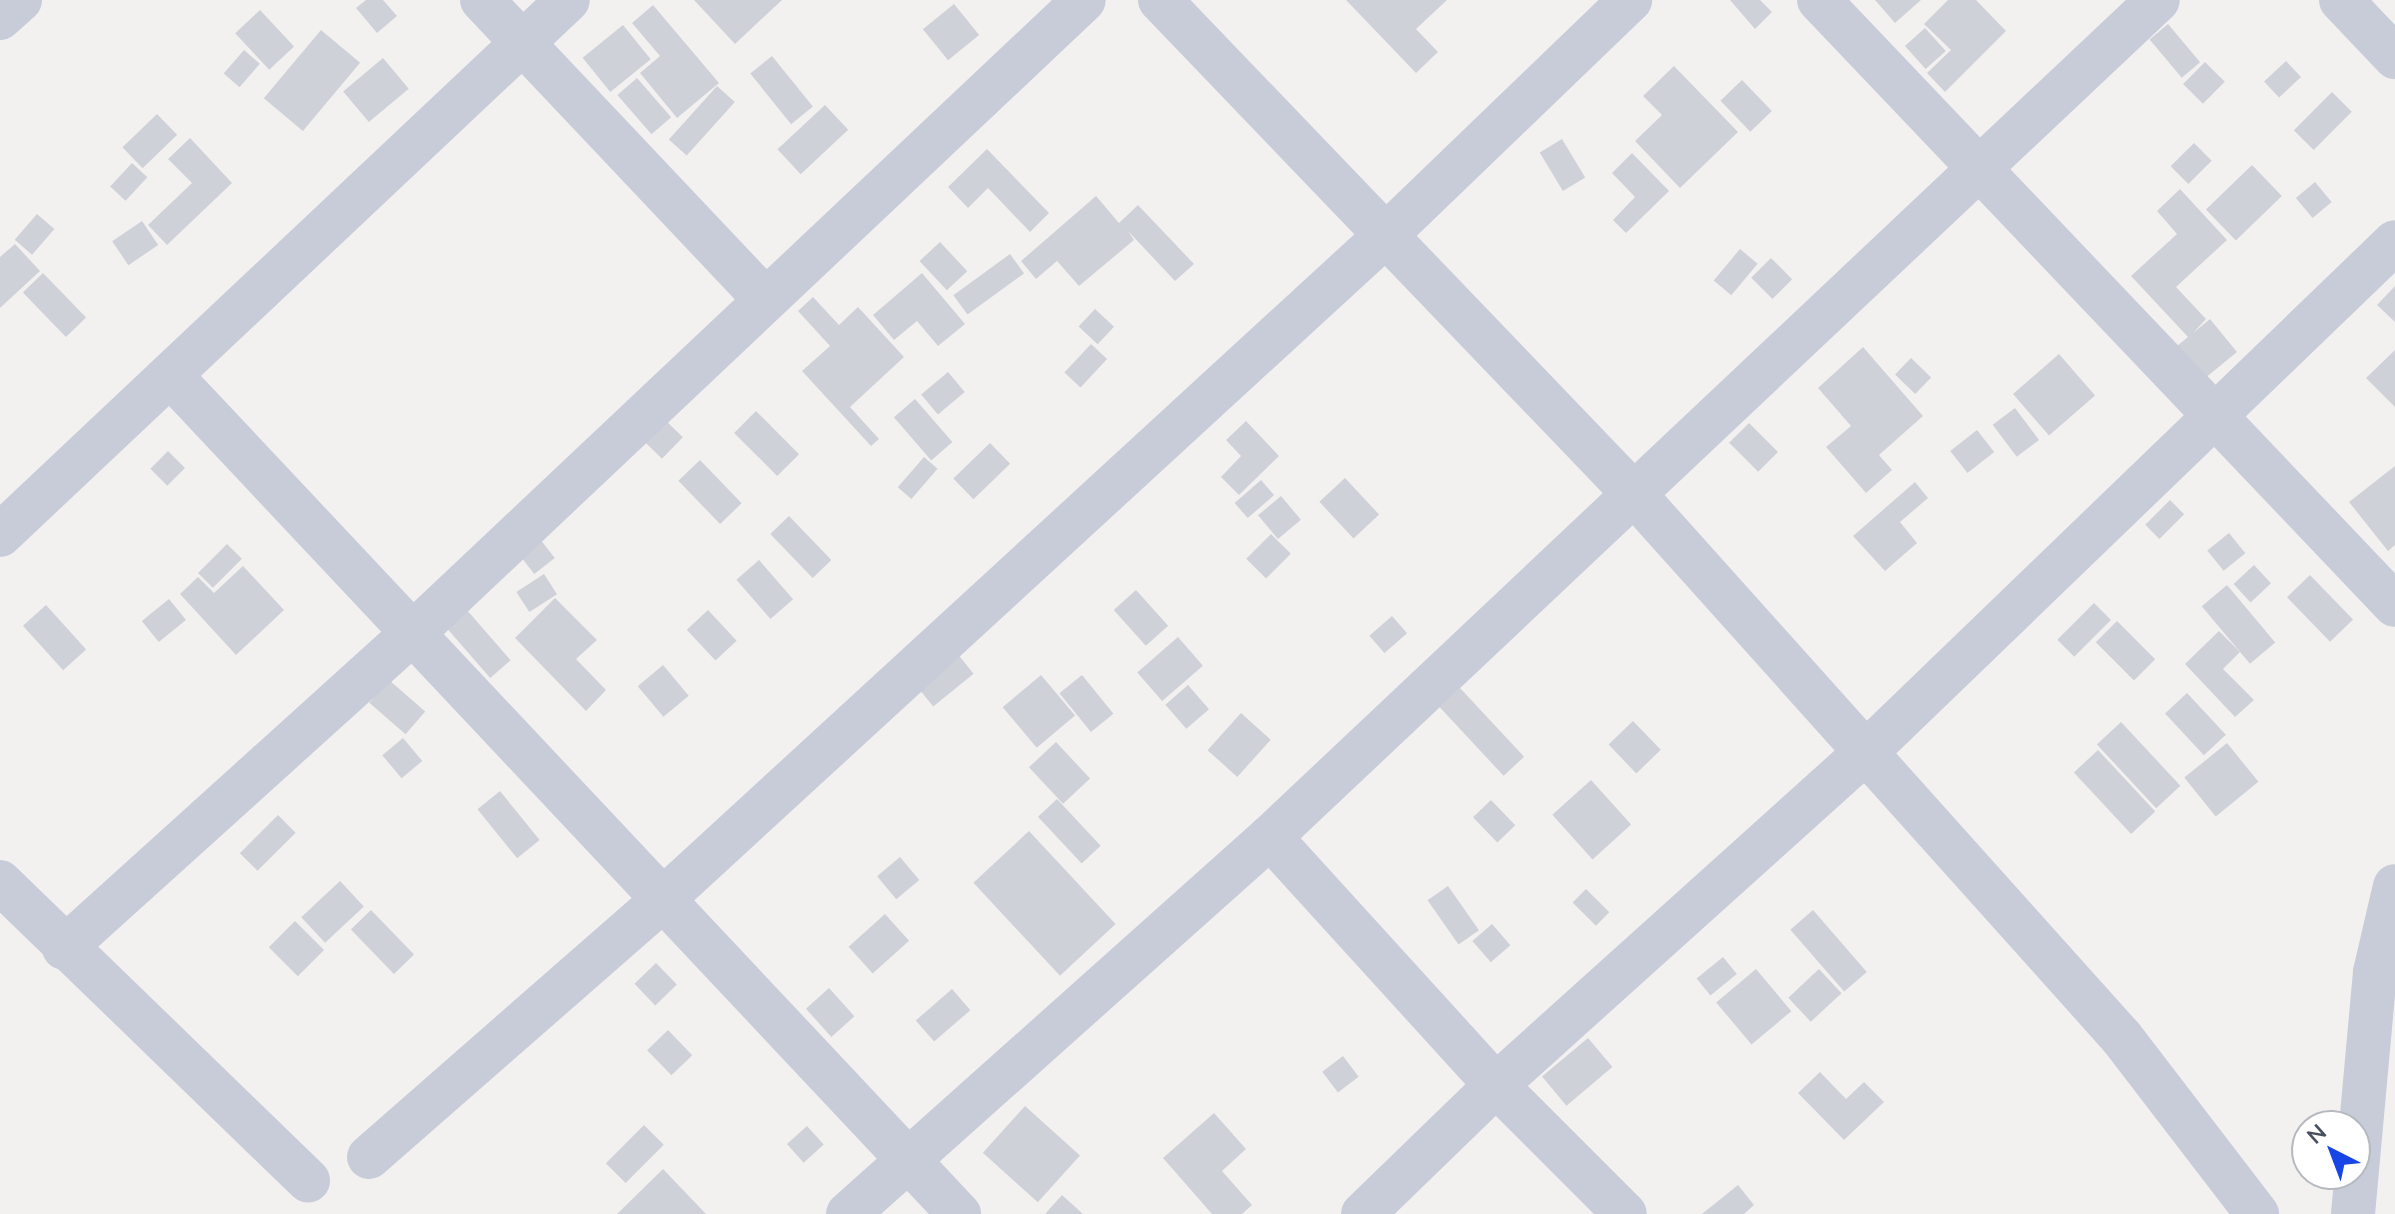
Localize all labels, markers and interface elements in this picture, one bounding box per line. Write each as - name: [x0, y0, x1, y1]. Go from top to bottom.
- north arrow: [2291, 1110, 2371, 1190]
- text: N: [2301, 1118, 2332, 1150]

